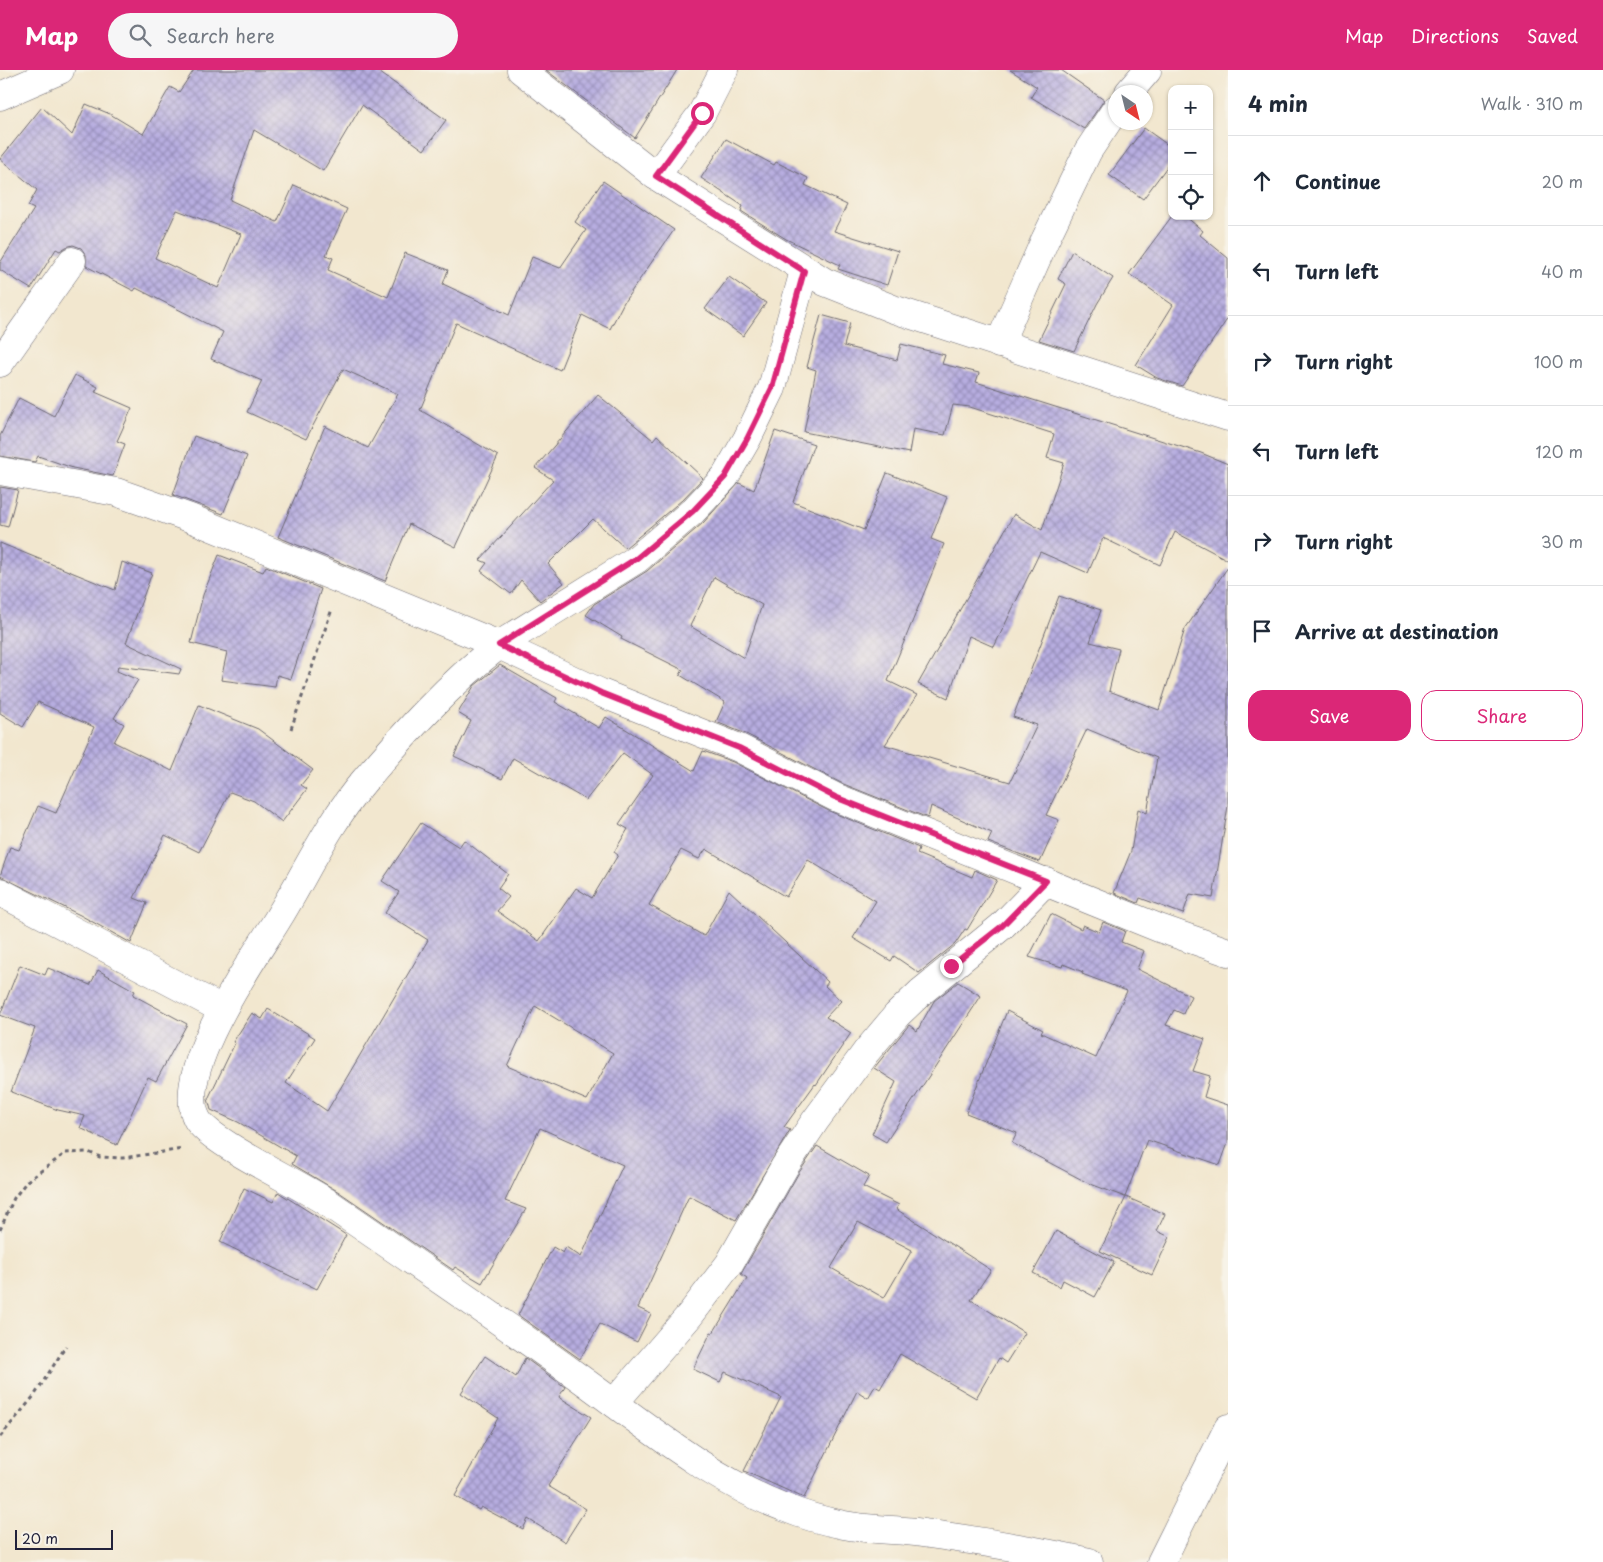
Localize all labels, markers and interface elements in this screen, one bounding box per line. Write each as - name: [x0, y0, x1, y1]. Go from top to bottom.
- search box: [108, 13, 458, 58]
- text: Map: [25, 17, 78, 53]
- icon: search: [126, 21, 154, 49]
- text: Search here: [166, 21, 275, 49]
- text: Map: [1345, 22, 1383, 49]
- text: Directions: [1411, 22, 1499, 49]
- text: Saved: [1527, 22, 1578, 49]
- north arrow: [1108, 85, 1153, 130]
- map controls: [1168, 85, 1213, 220]
- button: +: [1168, 85, 1213, 130]
- text: 4 min: [1248, 87, 1308, 119]
- text: Walk · 310 m: [1481, 91, 1583, 115]
- route start: [691, 102, 714, 125]
- button: −: [1168, 130, 1213, 175]
- icon: ahead: [1248, 167, 1276, 195]
- text: Continue: [1295, 167, 1381, 195]
- text: 20 m: [1542, 169, 1583, 193]
- button: locate: [1168, 175, 1213, 220]
- icon: left: [1248, 257, 1276, 285]
- text: Turn left: [1295, 257, 1379, 285]
- text: 40 m: [1541, 259, 1583, 283]
- icon: right: [1248, 347, 1276, 375]
- text: Turn right: [1295, 347, 1393, 375]
- text: 100 m: [1534, 349, 1583, 373]
- icon: left: [1248, 437, 1276, 465]
- text: Turn left: [1295, 437, 1379, 465]
- text: 120 m: [1536, 439, 1583, 463]
- icon: right: [1248, 527, 1276, 555]
- text: Turn right: [1295, 527, 1393, 555]
- text: 30 m: [1541, 529, 1583, 553]
- icon: arrive: [1248, 617, 1276, 645]
- text: Arrive at destination: [1295, 617, 1499, 645]
- button: Save: [1248, 690, 1411, 741]
- button: Share: [1421, 690, 1583, 741]
- route end: [940, 955, 963, 978]
- scale bar: [15, 1527, 112, 1550]
- text: 20 m: [22, 1528, 58, 1549]

